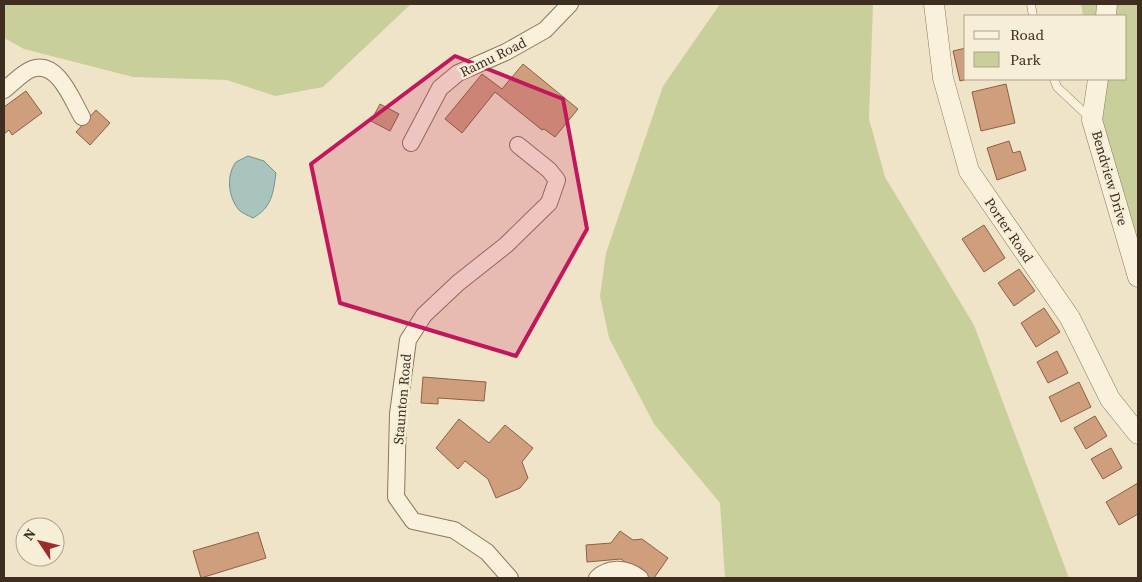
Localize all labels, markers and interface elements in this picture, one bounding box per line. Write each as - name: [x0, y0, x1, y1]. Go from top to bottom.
- legend: [964, 15, 1127, 80]
- text: Road: [1010, 24, 1044, 45]
- street label: Ramu Road: [456, 32, 530, 82]
- text: Park: [1010, 49, 1042, 70]
- street label: Bendview Drive: [1087, 128, 1133, 228]
- street label: Porter Road: [980, 194, 1038, 266]
- street label: Staunton Road: [388, 353, 416, 445]
- north arrow: [15, 517, 65, 567]
- text: N: [18, 525, 40, 544]

